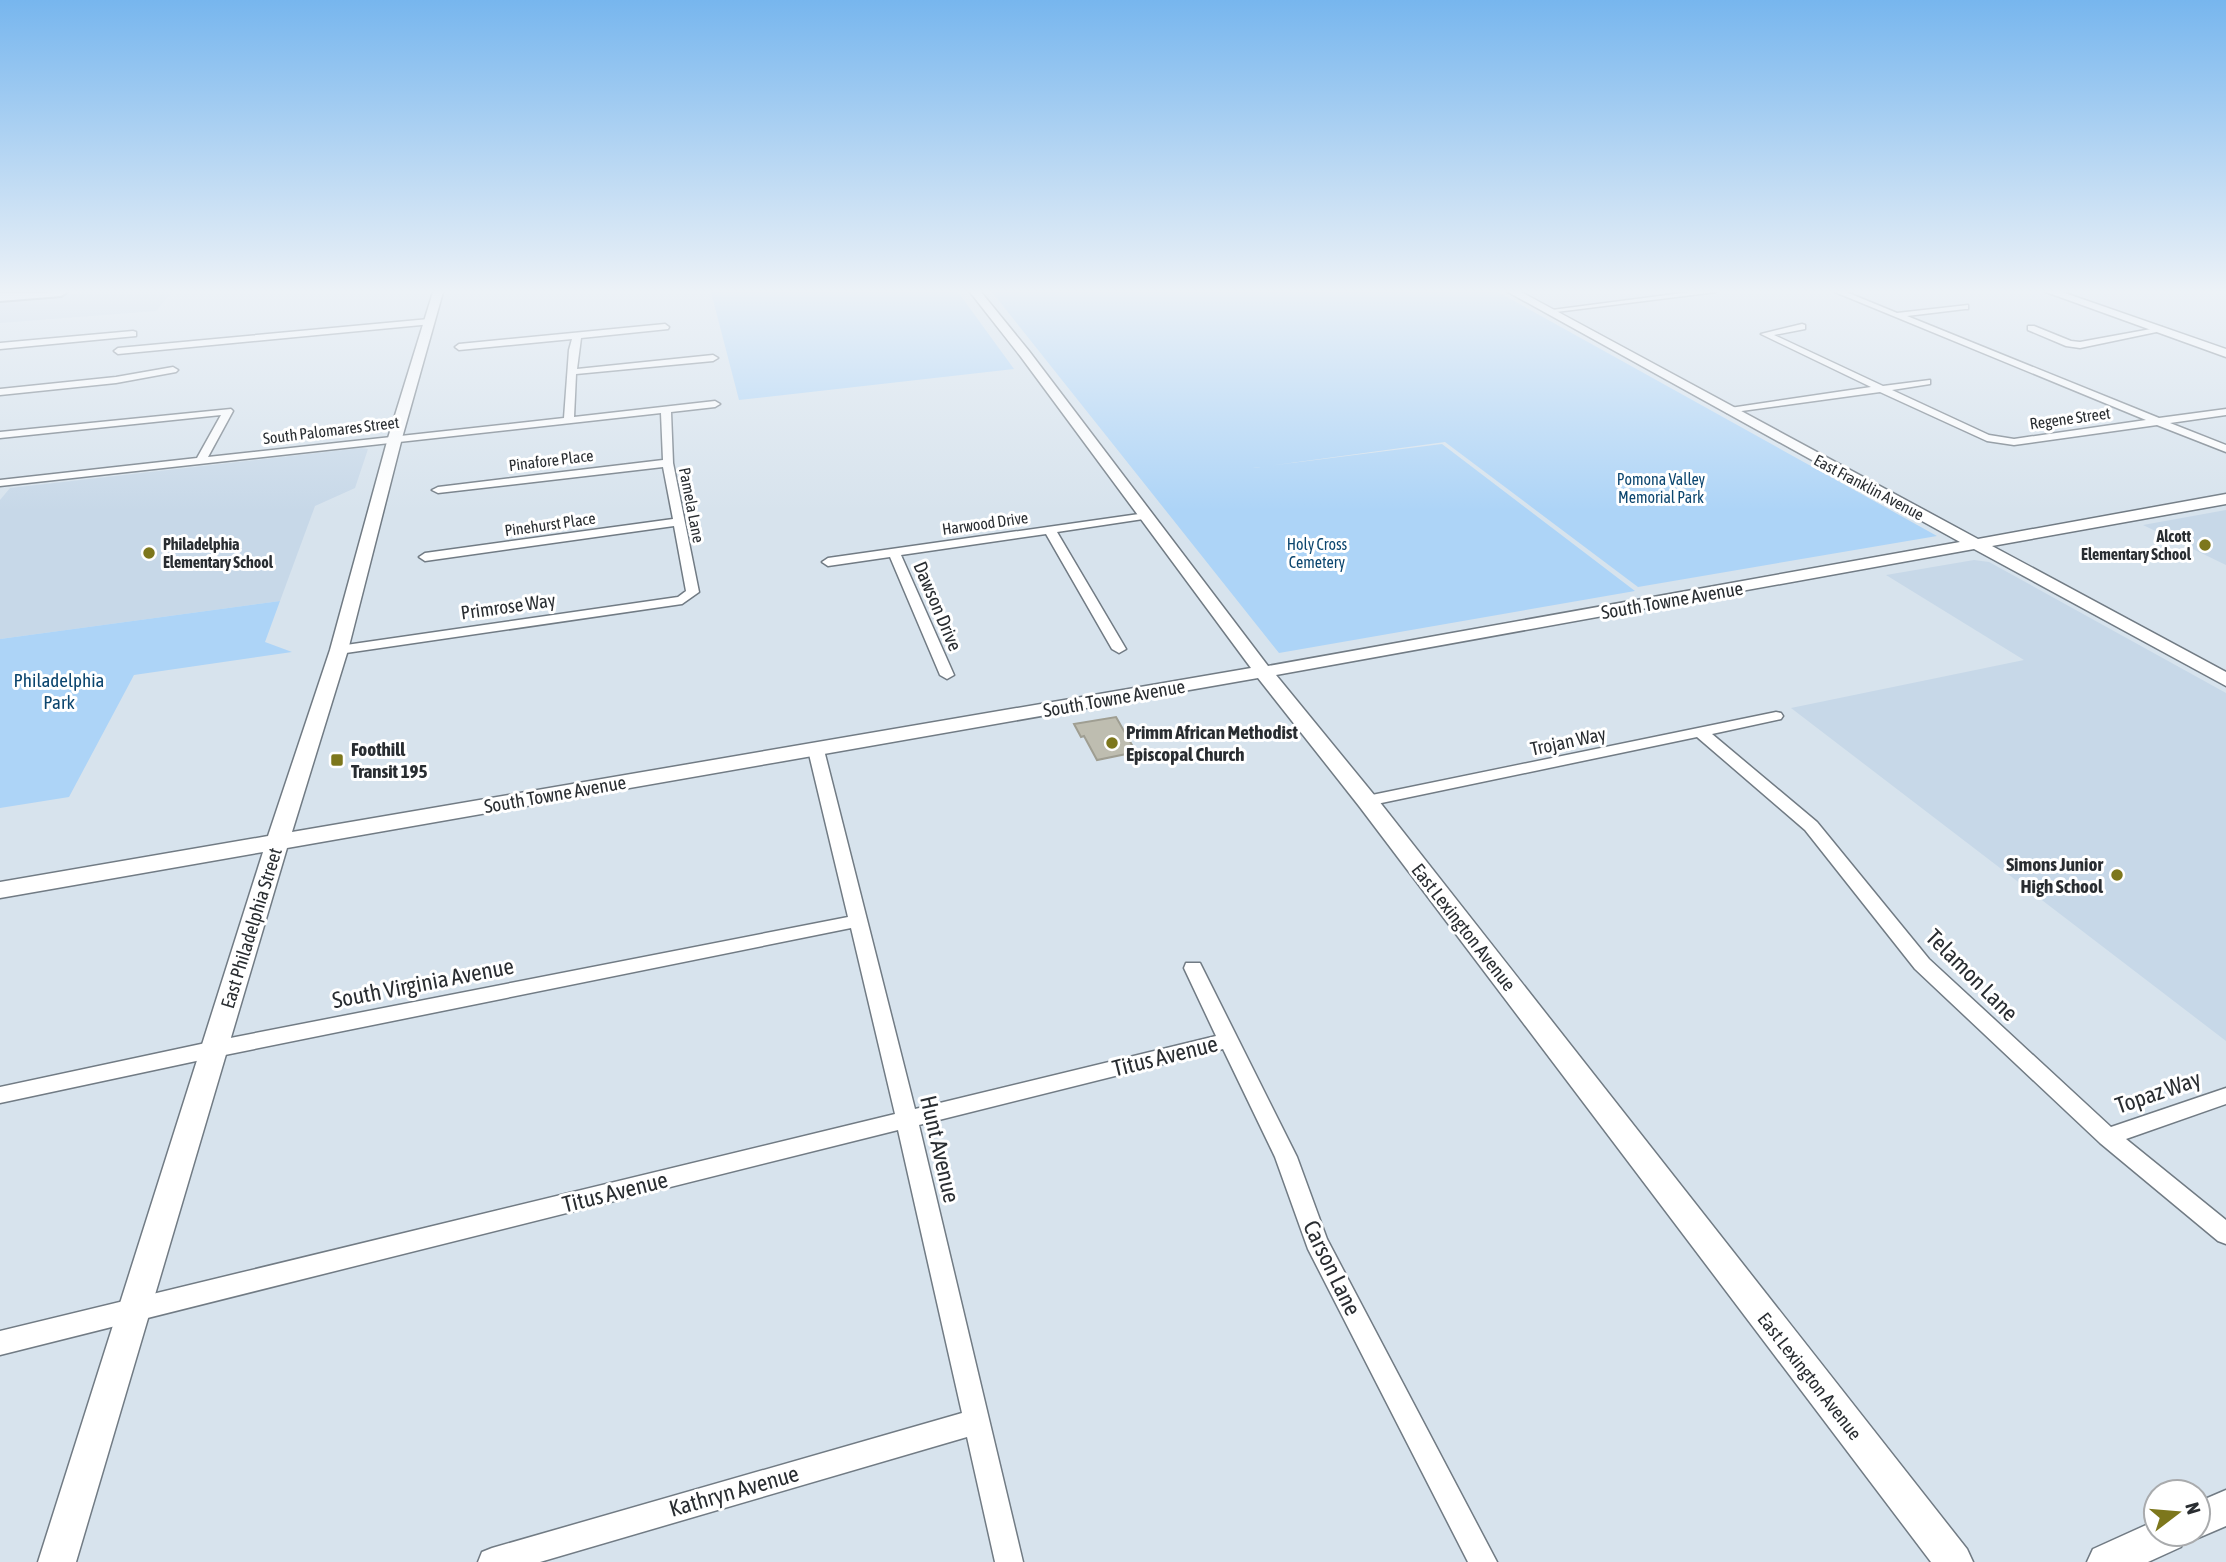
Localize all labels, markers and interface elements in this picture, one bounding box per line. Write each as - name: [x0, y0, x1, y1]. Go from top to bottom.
- street label: Regene Street: [2028, 403, 2112, 434]
- street label: South Palomares Street: [262, 413, 400, 447]
- street label: Pinafore Place: [508, 446, 594, 474]
- street label: East Franklin Avenue: [1811, 451, 1927, 523]
- street label: Pamela Lane: [676, 466, 708, 544]
- park label: Pomona Valley Memorial Park: [1617, 470, 1706, 506]
- street label: Harwood Drive: [941, 508, 1029, 538]
- street label: Pinehurst Place: [503, 509, 597, 539]
- place label: Alcott Elementary School: [2081, 527, 2192, 563]
- place label: Philadelphia Elementary School: [163, 535, 274, 571]
- park label: Holy Cross Cemetery: [1287, 535, 1348, 572]
- marker: Alcott Elementary School: [2197, 537, 2213, 553]
- marker: Philadelphia Elementary School: [141, 545, 157, 561]
- street label: Dawson Drive: [909, 558, 967, 654]
- street label: South Towne Avenue: [1599, 577, 1745, 623]
- street label: Primrose Way: [459, 588, 557, 624]
- park label: Philadelphia Park: [14, 669, 104, 713]
- street label: South Towne Avenue: [1041, 675, 1187, 721]
- place label: Primm African Methodist Episcopal Church: [1126, 721, 1299, 765]
- street label: Trojan Way: [1528, 722, 1608, 760]
- marker: Primm African Methodist Episcopal Church: [1104, 735, 1120, 751]
- place label: Foothill Transit 195: [351, 738, 427, 782]
- marker: Foothill Transit 195: [329, 752, 345, 768]
- street label: South Towne Avenue: [482, 771, 628, 817]
- street label: East Philadelphia Street: [216, 845, 286, 1011]
- place label: Simons Junior High School: [2006, 853, 2104, 897]
- street label: East Lexington Avenue: [1407, 859, 1521, 995]
- marker: Simons Junior High School: [2109, 867, 2125, 883]
- street label: Telamon Lane: [1921, 924, 2023, 1026]
- street label: South Virginia Avenue: [330, 953, 516, 1013]
- street label: Titus Avenue: [1110, 1030, 1220, 1082]
- street label: Topaz Way: [2112, 1065, 2204, 1119]
- street label: Hunt Avenue: [915, 1093, 965, 1205]
- street label: Titus Avenue: [560, 1166, 670, 1218]
- street label: Carson Lane: [1298, 1216, 1366, 1320]
- street label: East Lexington Avenue: [1753, 1308, 1867, 1444]
- street label: Kathryn Avenue: [666, 1460, 802, 1522]
- north arrow: [2142, 1478, 2212, 1548]
- text: N: [2181, 1500, 2205, 1517]

